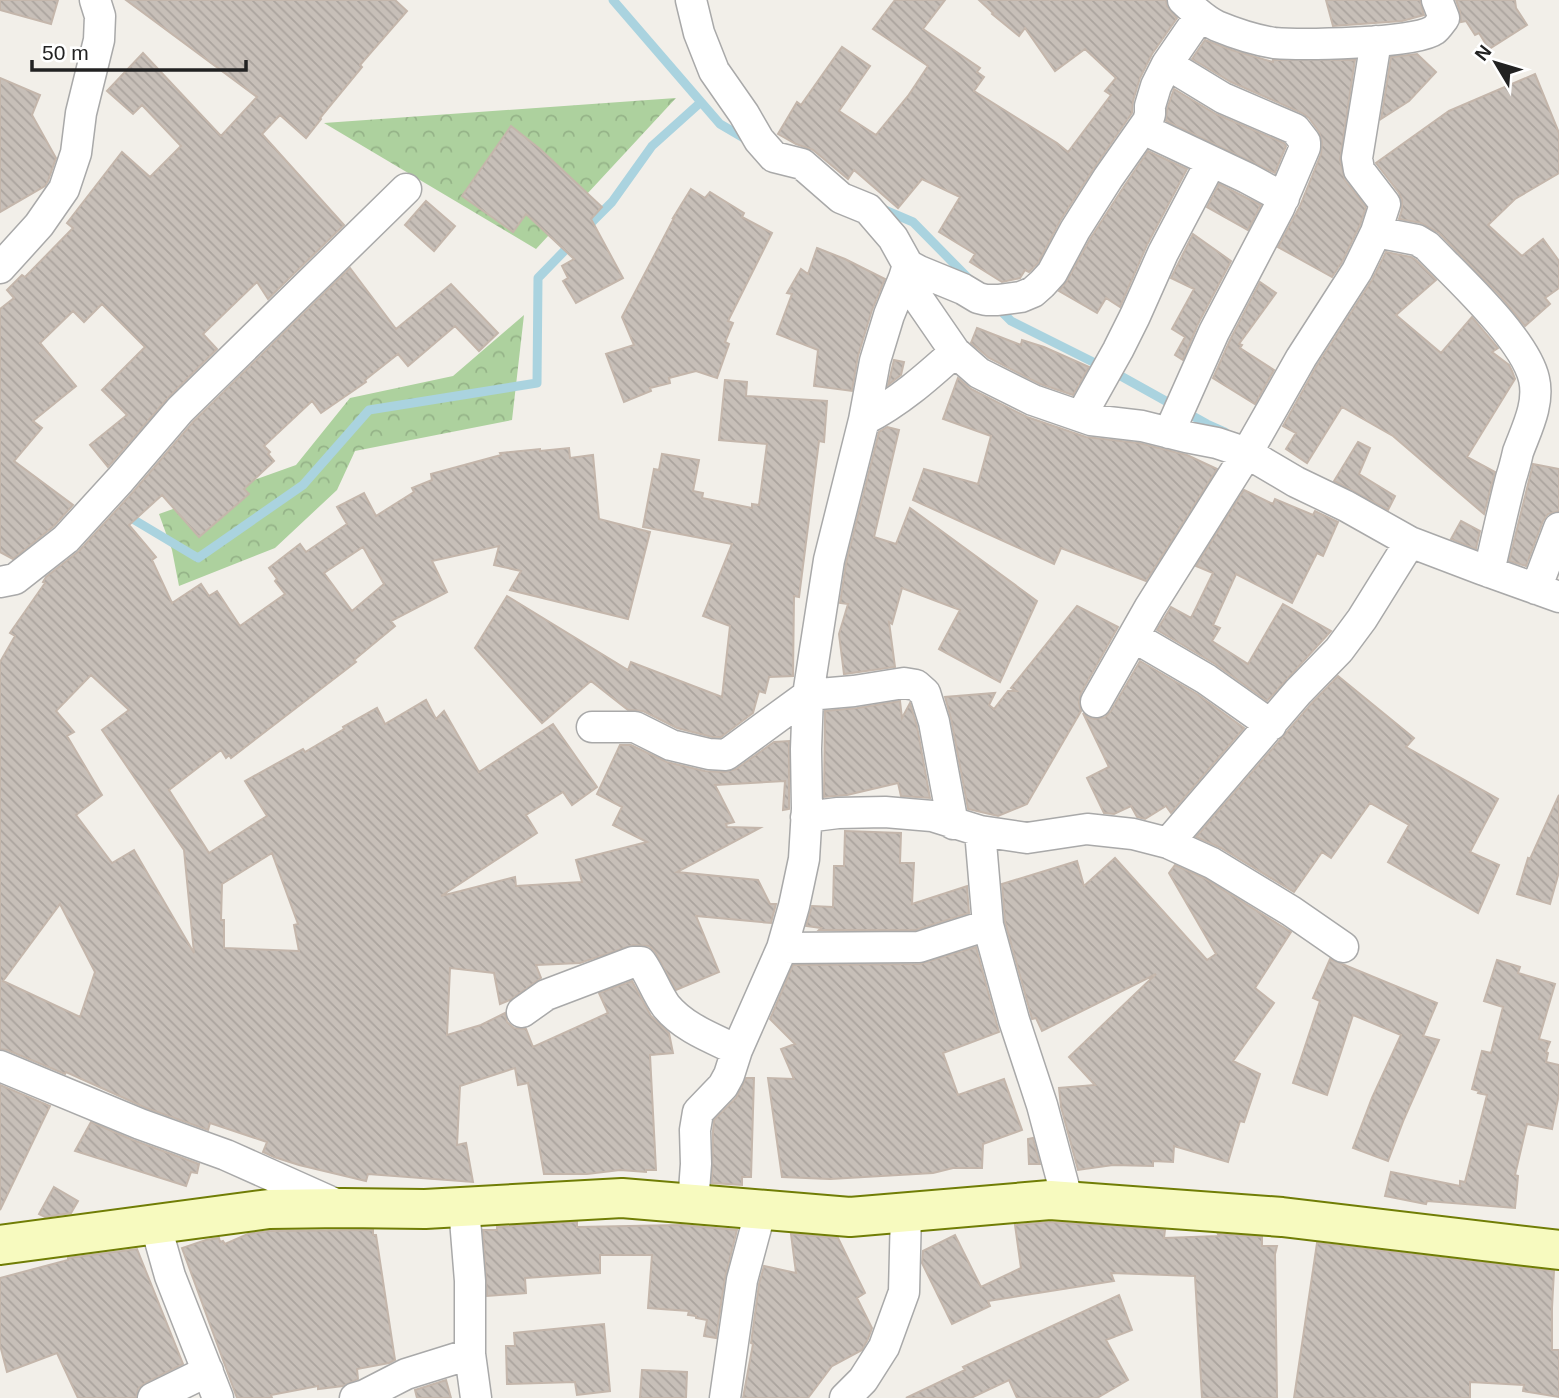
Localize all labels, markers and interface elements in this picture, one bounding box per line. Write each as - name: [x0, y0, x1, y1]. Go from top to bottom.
- scale bar: [32, 28, 245, 72]
- north arrow: [1461, 28, 1531, 98]
- text: 50 m: [42, 41, 89, 64]
- text: N: [1470, 41, 1495, 65]

